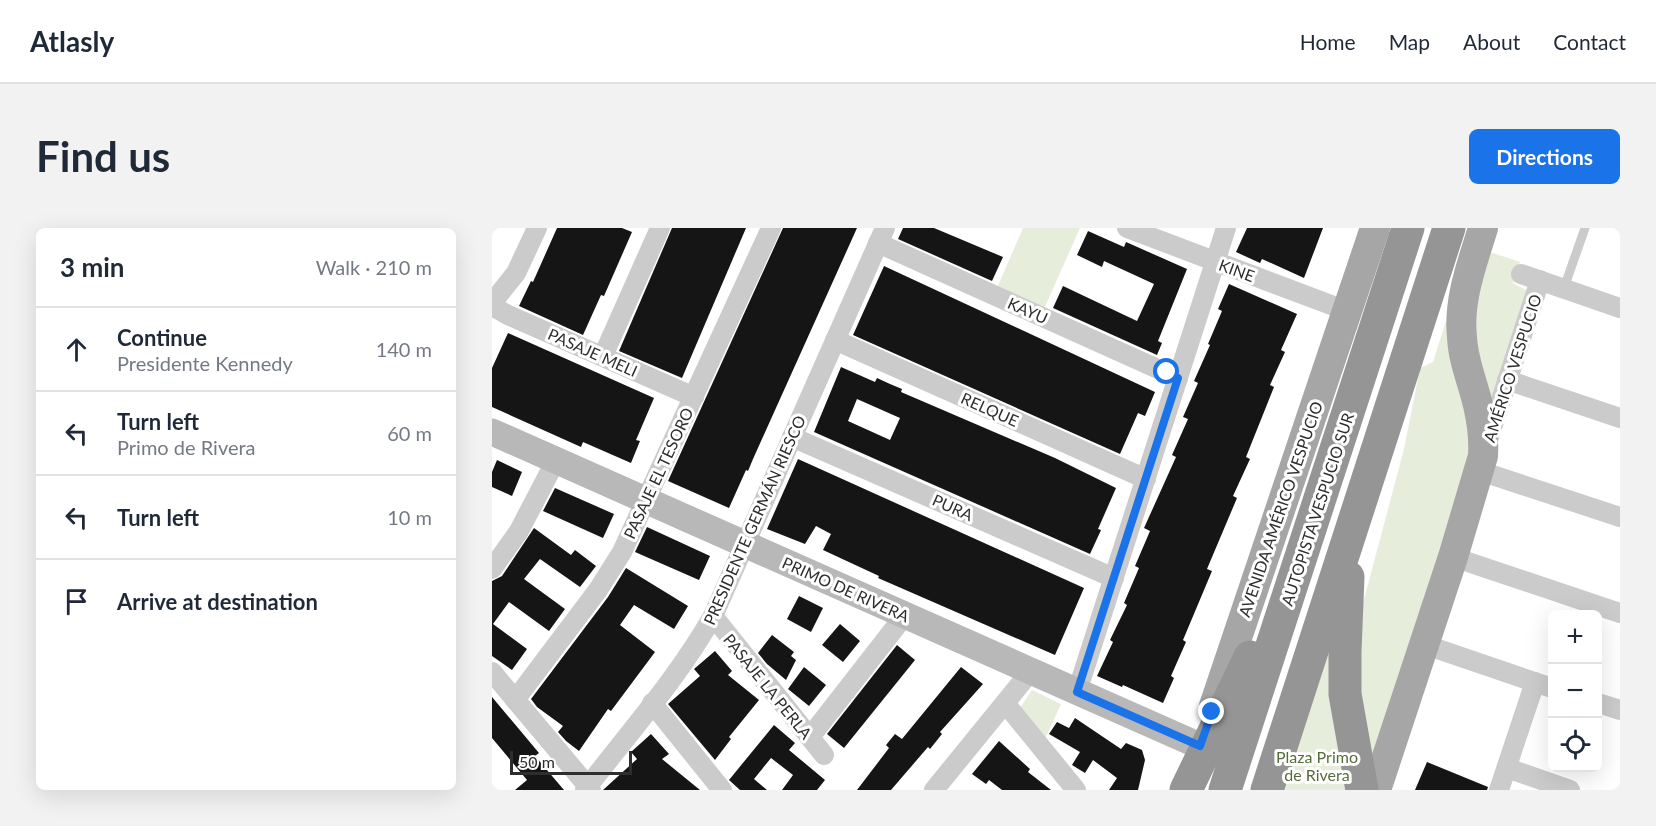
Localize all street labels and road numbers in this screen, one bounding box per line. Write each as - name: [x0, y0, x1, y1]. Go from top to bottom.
- street label: KINE: [1217, 255, 1257, 285]
- street label: AMÉRICO VESPUCIO: [1479, 291, 1545, 444]
- street label: KAYU: [1005, 293, 1051, 327]
- street label: PASAJE MELI: [545, 324, 641, 380]
- street label: RELQUE: [958, 388, 1022, 430]
- street label: AVENIDA AMÉRICO VESPUCIO: [1234, 399, 1326, 619]
- street label: PASAJE EL TESORO: [619, 404, 697, 542]
- street label: AUTOPISTA VESPUCIO SUR: [1277, 410, 1357, 608]
- street label: PRESIDENTE GERMÁN RIESCO: [699, 412, 809, 628]
- street label: PURA: [930, 490, 976, 524]
- street label: PRIMO DE RIVERA: [780, 552, 913, 626]
- street label: PASAJE LA PERLA: [720, 630, 816, 742]

